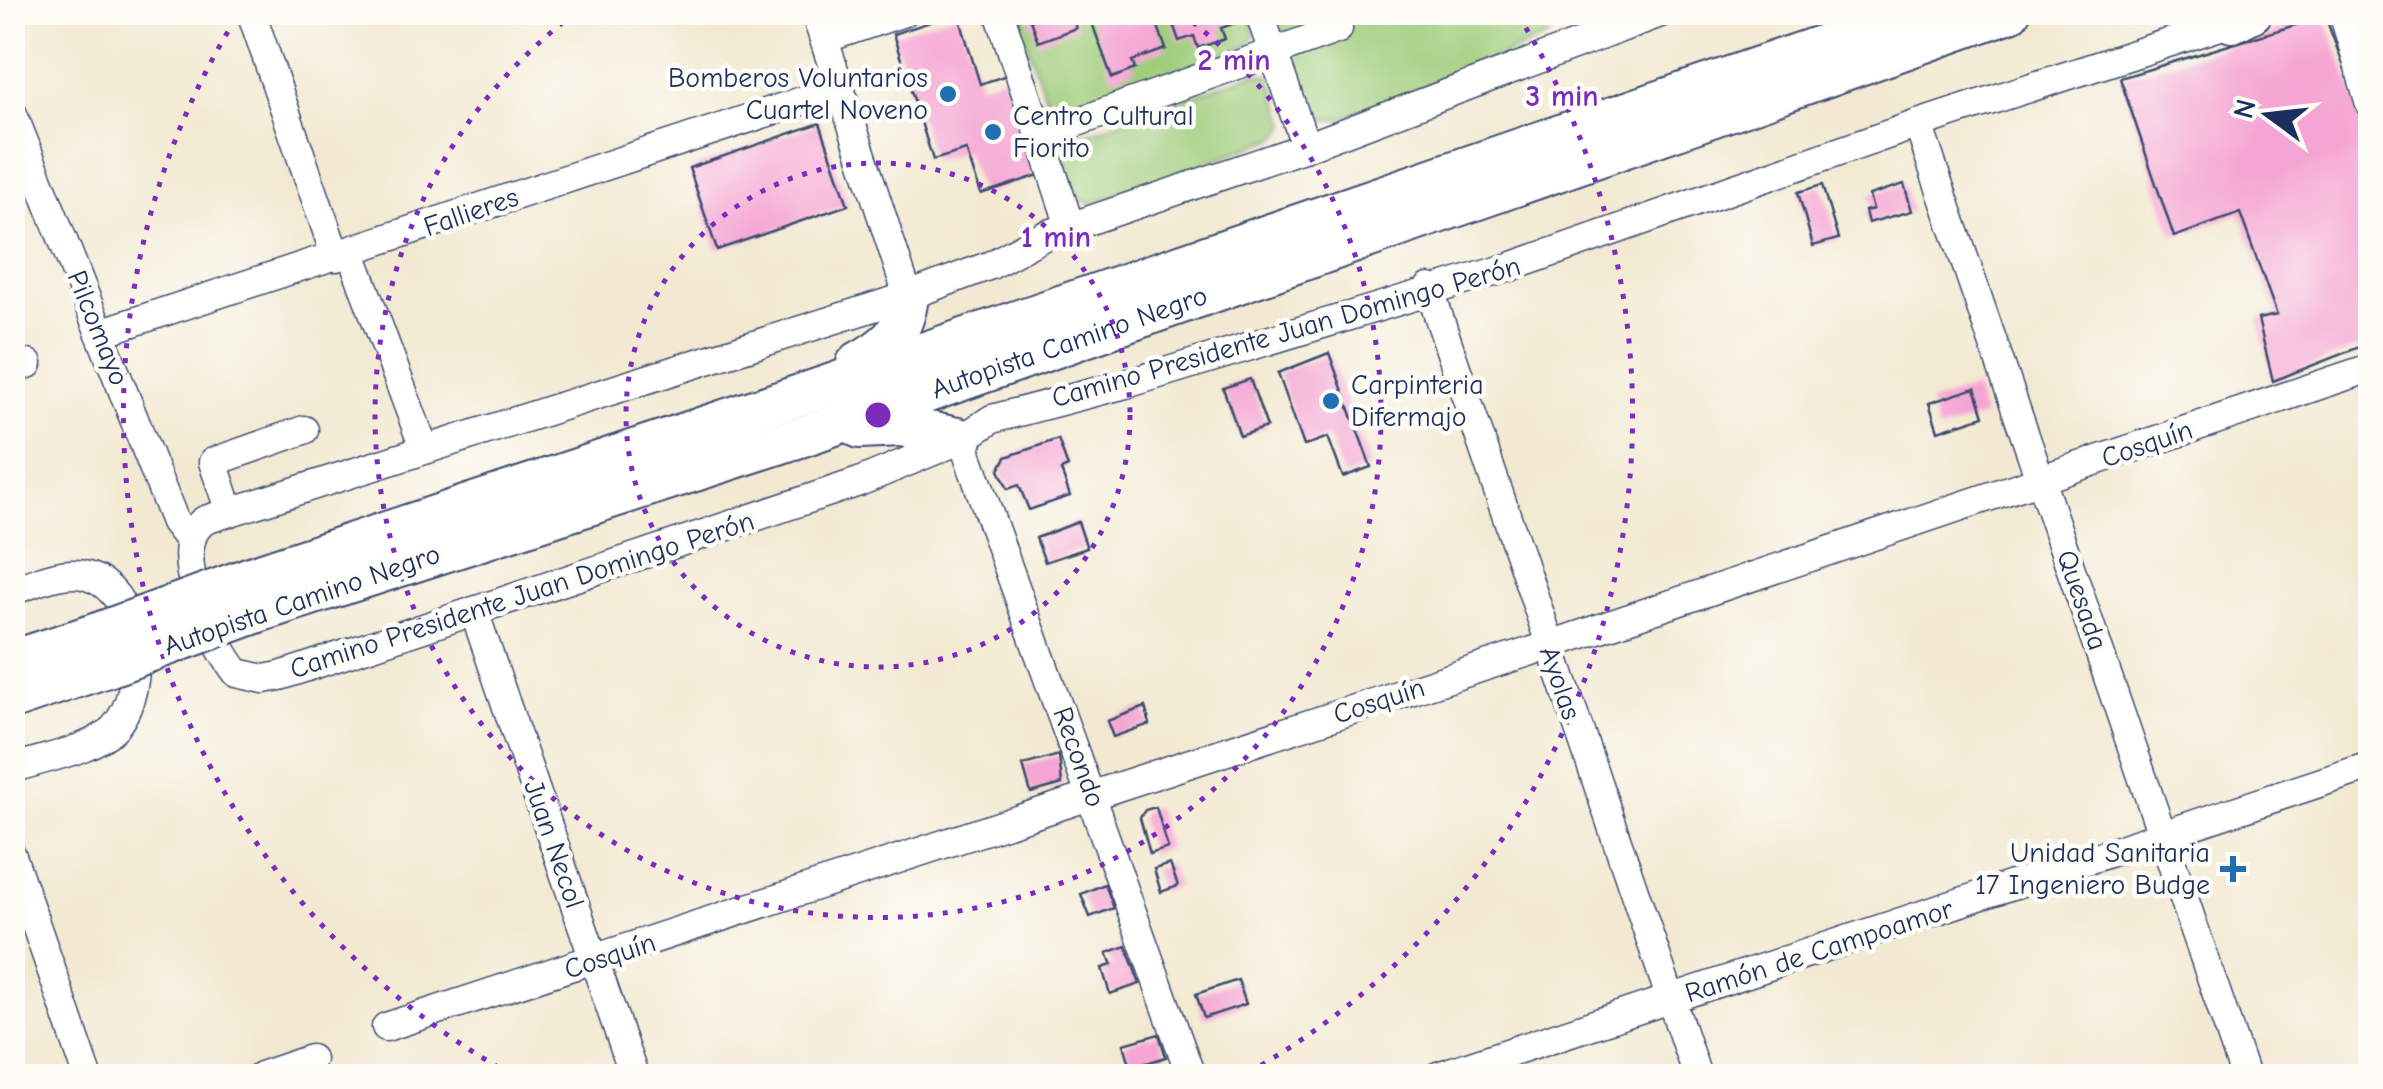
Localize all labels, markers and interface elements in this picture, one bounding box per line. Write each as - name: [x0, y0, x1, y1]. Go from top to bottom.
- text: 2 min: [1197, 43, 1271, 78]
- place label: Bomberos Voluntarios Cuartel Noveno: [668, 62, 928, 126]
- north arrow: [2218, 65, 2318, 165]
- text: 3 min: [1526, 79, 1598, 114]
- marker: Bomberos Voluntarios Cuartel Noveno: [937, 83, 959, 105]
- text: N: [2227, 96, 2263, 122]
- place label: Centro Cultural Fiorito: [1013, 100, 1194, 164]
- marker: Centro Cultural Fiorito: [982, 121, 1004, 143]
- street label: Fallieres: [419, 181, 523, 243]
- text: 1 min: [1021, 220, 1091, 255]
- street label: Camino Presidente Juan Domingo Perón: [1048, 250, 1524, 414]
- street label: Pilcomayo: [61, 266, 135, 390]
- street label: Autopista Camino Negro: [927, 279, 1212, 406]
- place label: Carpinteria Difermajo: [1351, 369, 1484, 433]
- marker: Carpinteria Difermajo: [1320, 390, 1342, 412]
- centre of rings: [860, 397, 896, 433]
- street label: Cosquín: [2097, 414, 2197, 474]
- street label: Camino Presidente Juan Domingo Perón: [286, 505, 758, 685]
- street label: Autopista Camino Negro: [160, 538, 444, 662]
- street label: Quesada: [2050, 546, 2114, 654]
- street label: Ayolas: [1533, 642, 1587, 724]
- street label: Cosquín: [1329, 671, 1429, 731]
- street label: Recondo: [1046, 703, 1112, 811]
- street label: Juan Necol: [517, 776, 591, 912]
- place label: Unidad Sanitaria 17 Ingeniero Budge: [1975, 837, 2210, 901]
- marker: Unidad Sanitaria 17 Ingeniero Budge: [2220, 856, 2246, 882]
- street label: Ramón de Campoamor: [1681, 893, 1957, 1009]
- street label: Cosquín: [560, 926, 660, 986]

